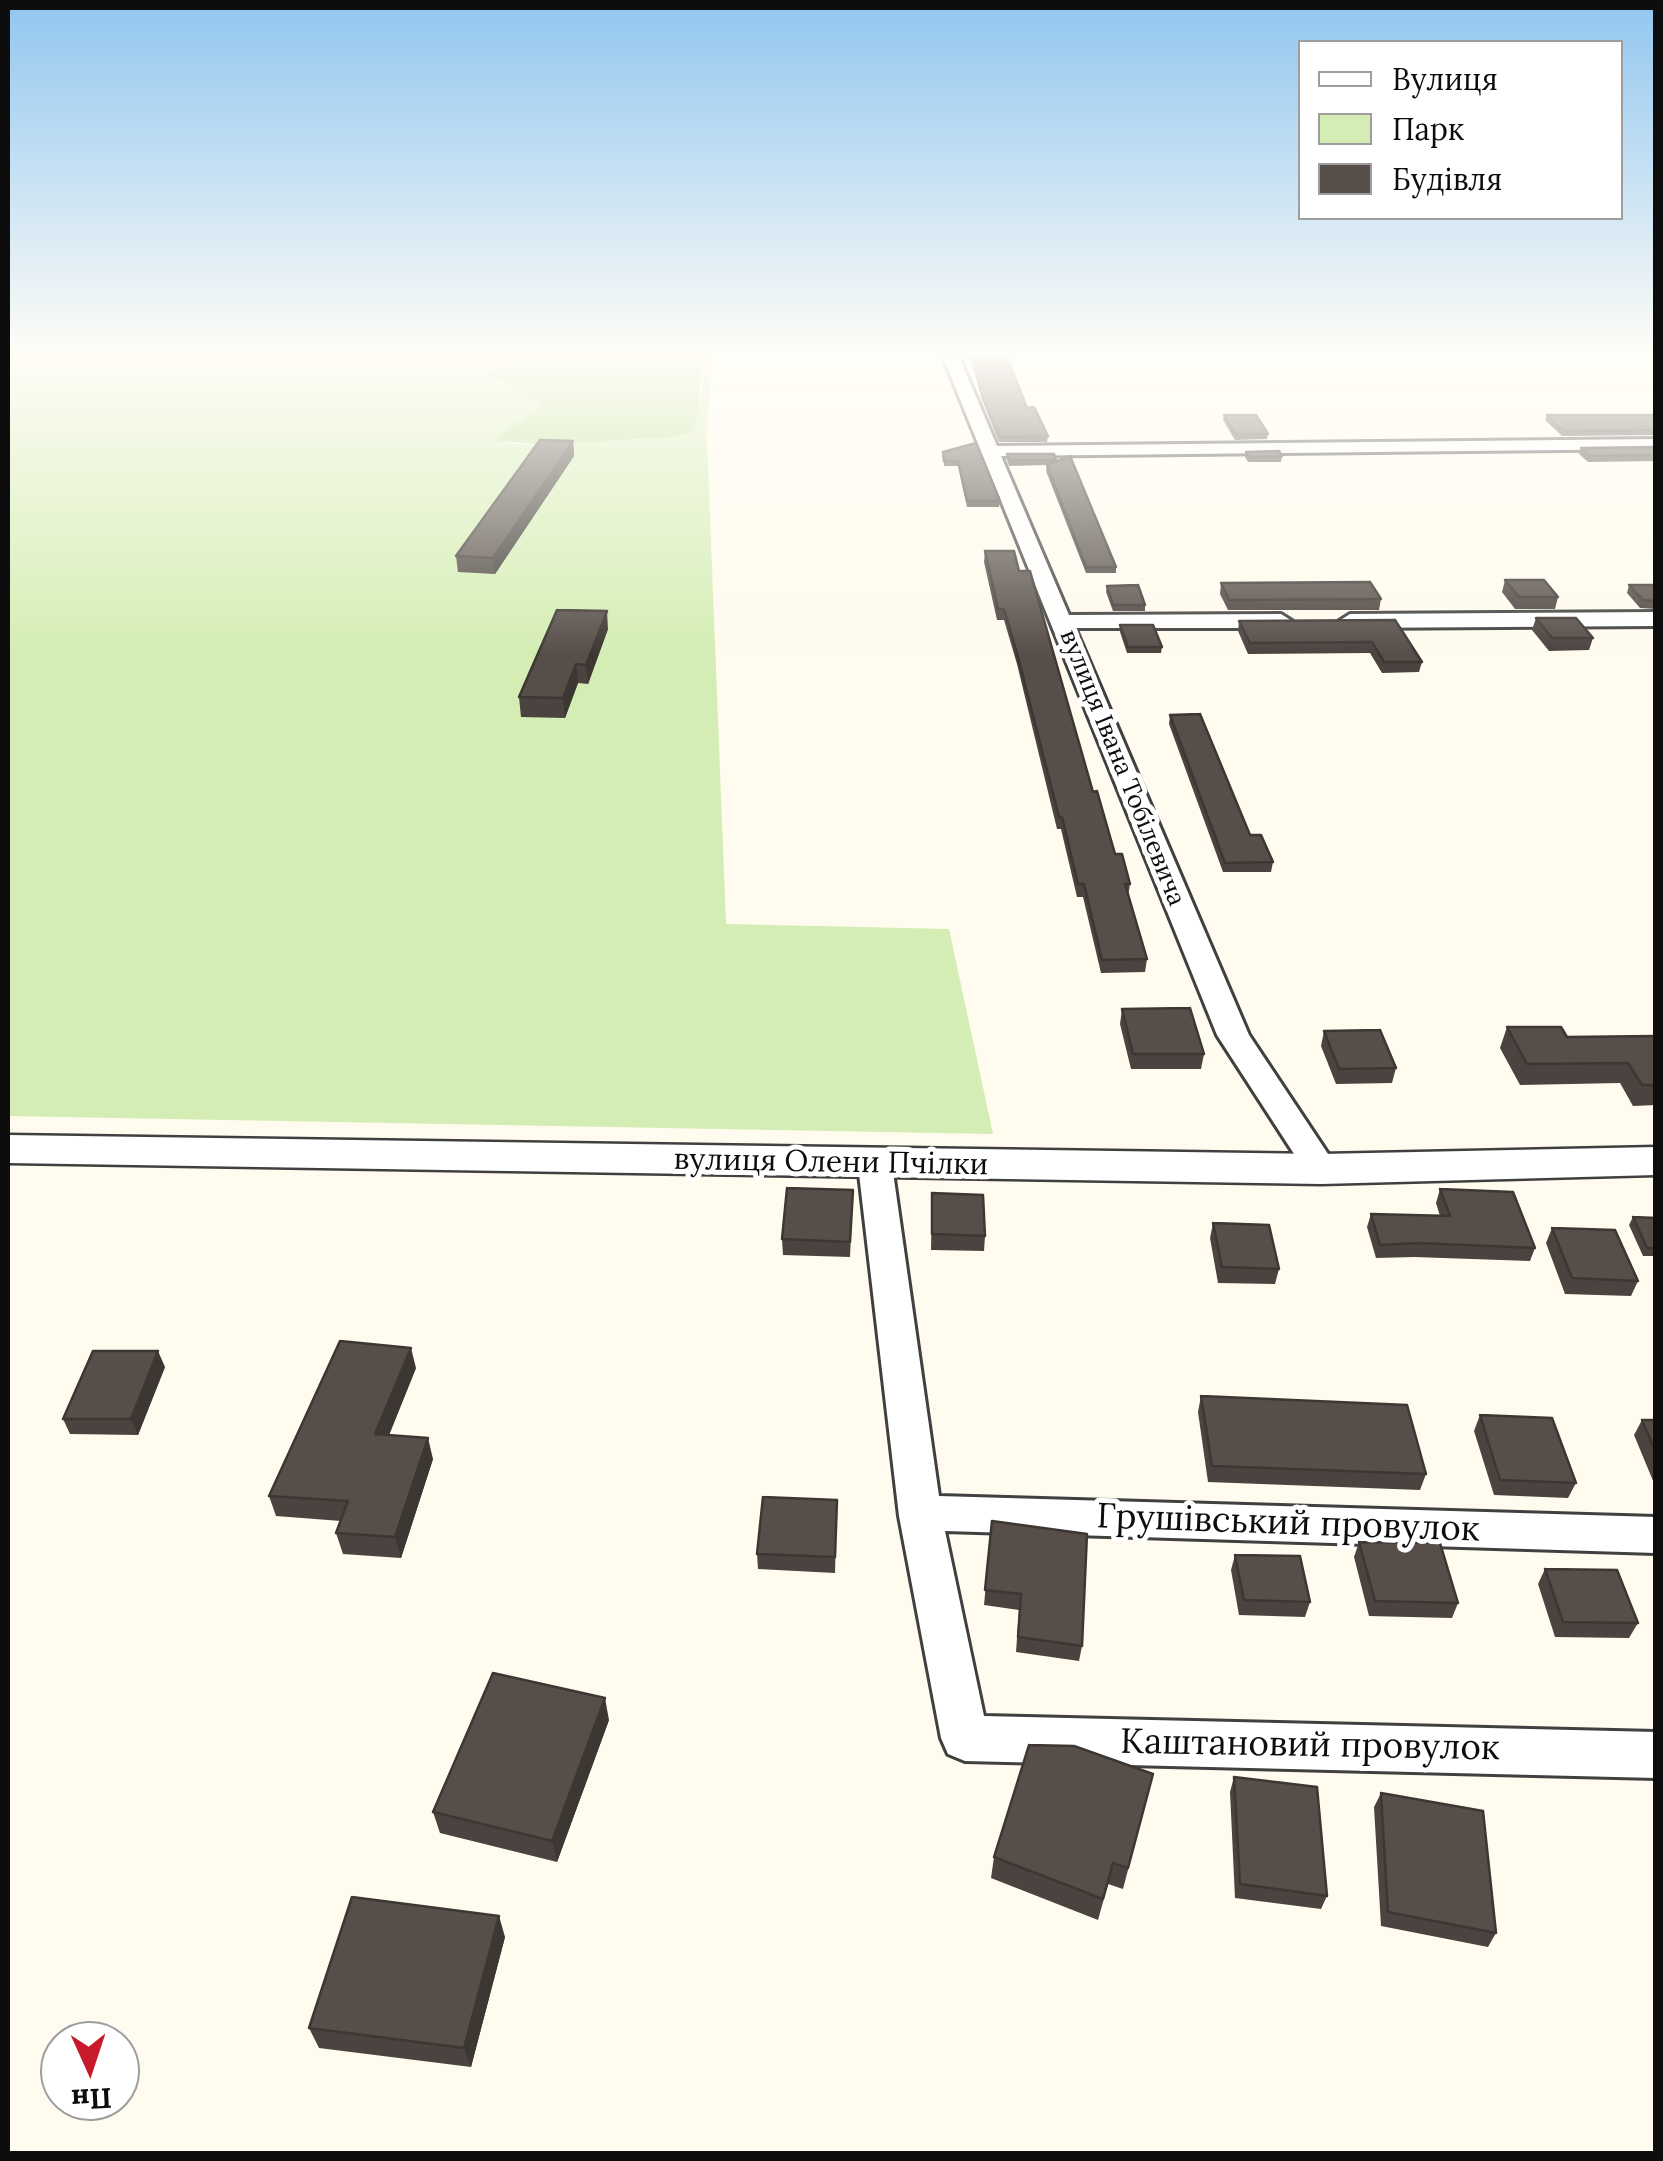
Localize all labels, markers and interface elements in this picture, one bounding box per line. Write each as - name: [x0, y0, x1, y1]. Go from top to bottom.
- legend: [1298, 40, 1623, 220]
- text: Вулиця: [1392, 60, 1498, 98]
- text: Парк: [1392, 110, 1464, 148]
- text: Будівля: [1392, 160, 1502, 198]
- street label: вулиця Івана Тобілевича: [1053, 626, 1191, 910]
- street label: вулиця Олени Пчілки: [673, 1142, 989, 1184]
- street label: Грушівський провулок: [1096, 1496, 1480, 1552]
- street label: Каштановий провулок: [1120, 1722, 1500, 1770]
- north arrow: [40, 2021, 140, 2121]
- text: Пн: [70, 2080, 113, 2118]

